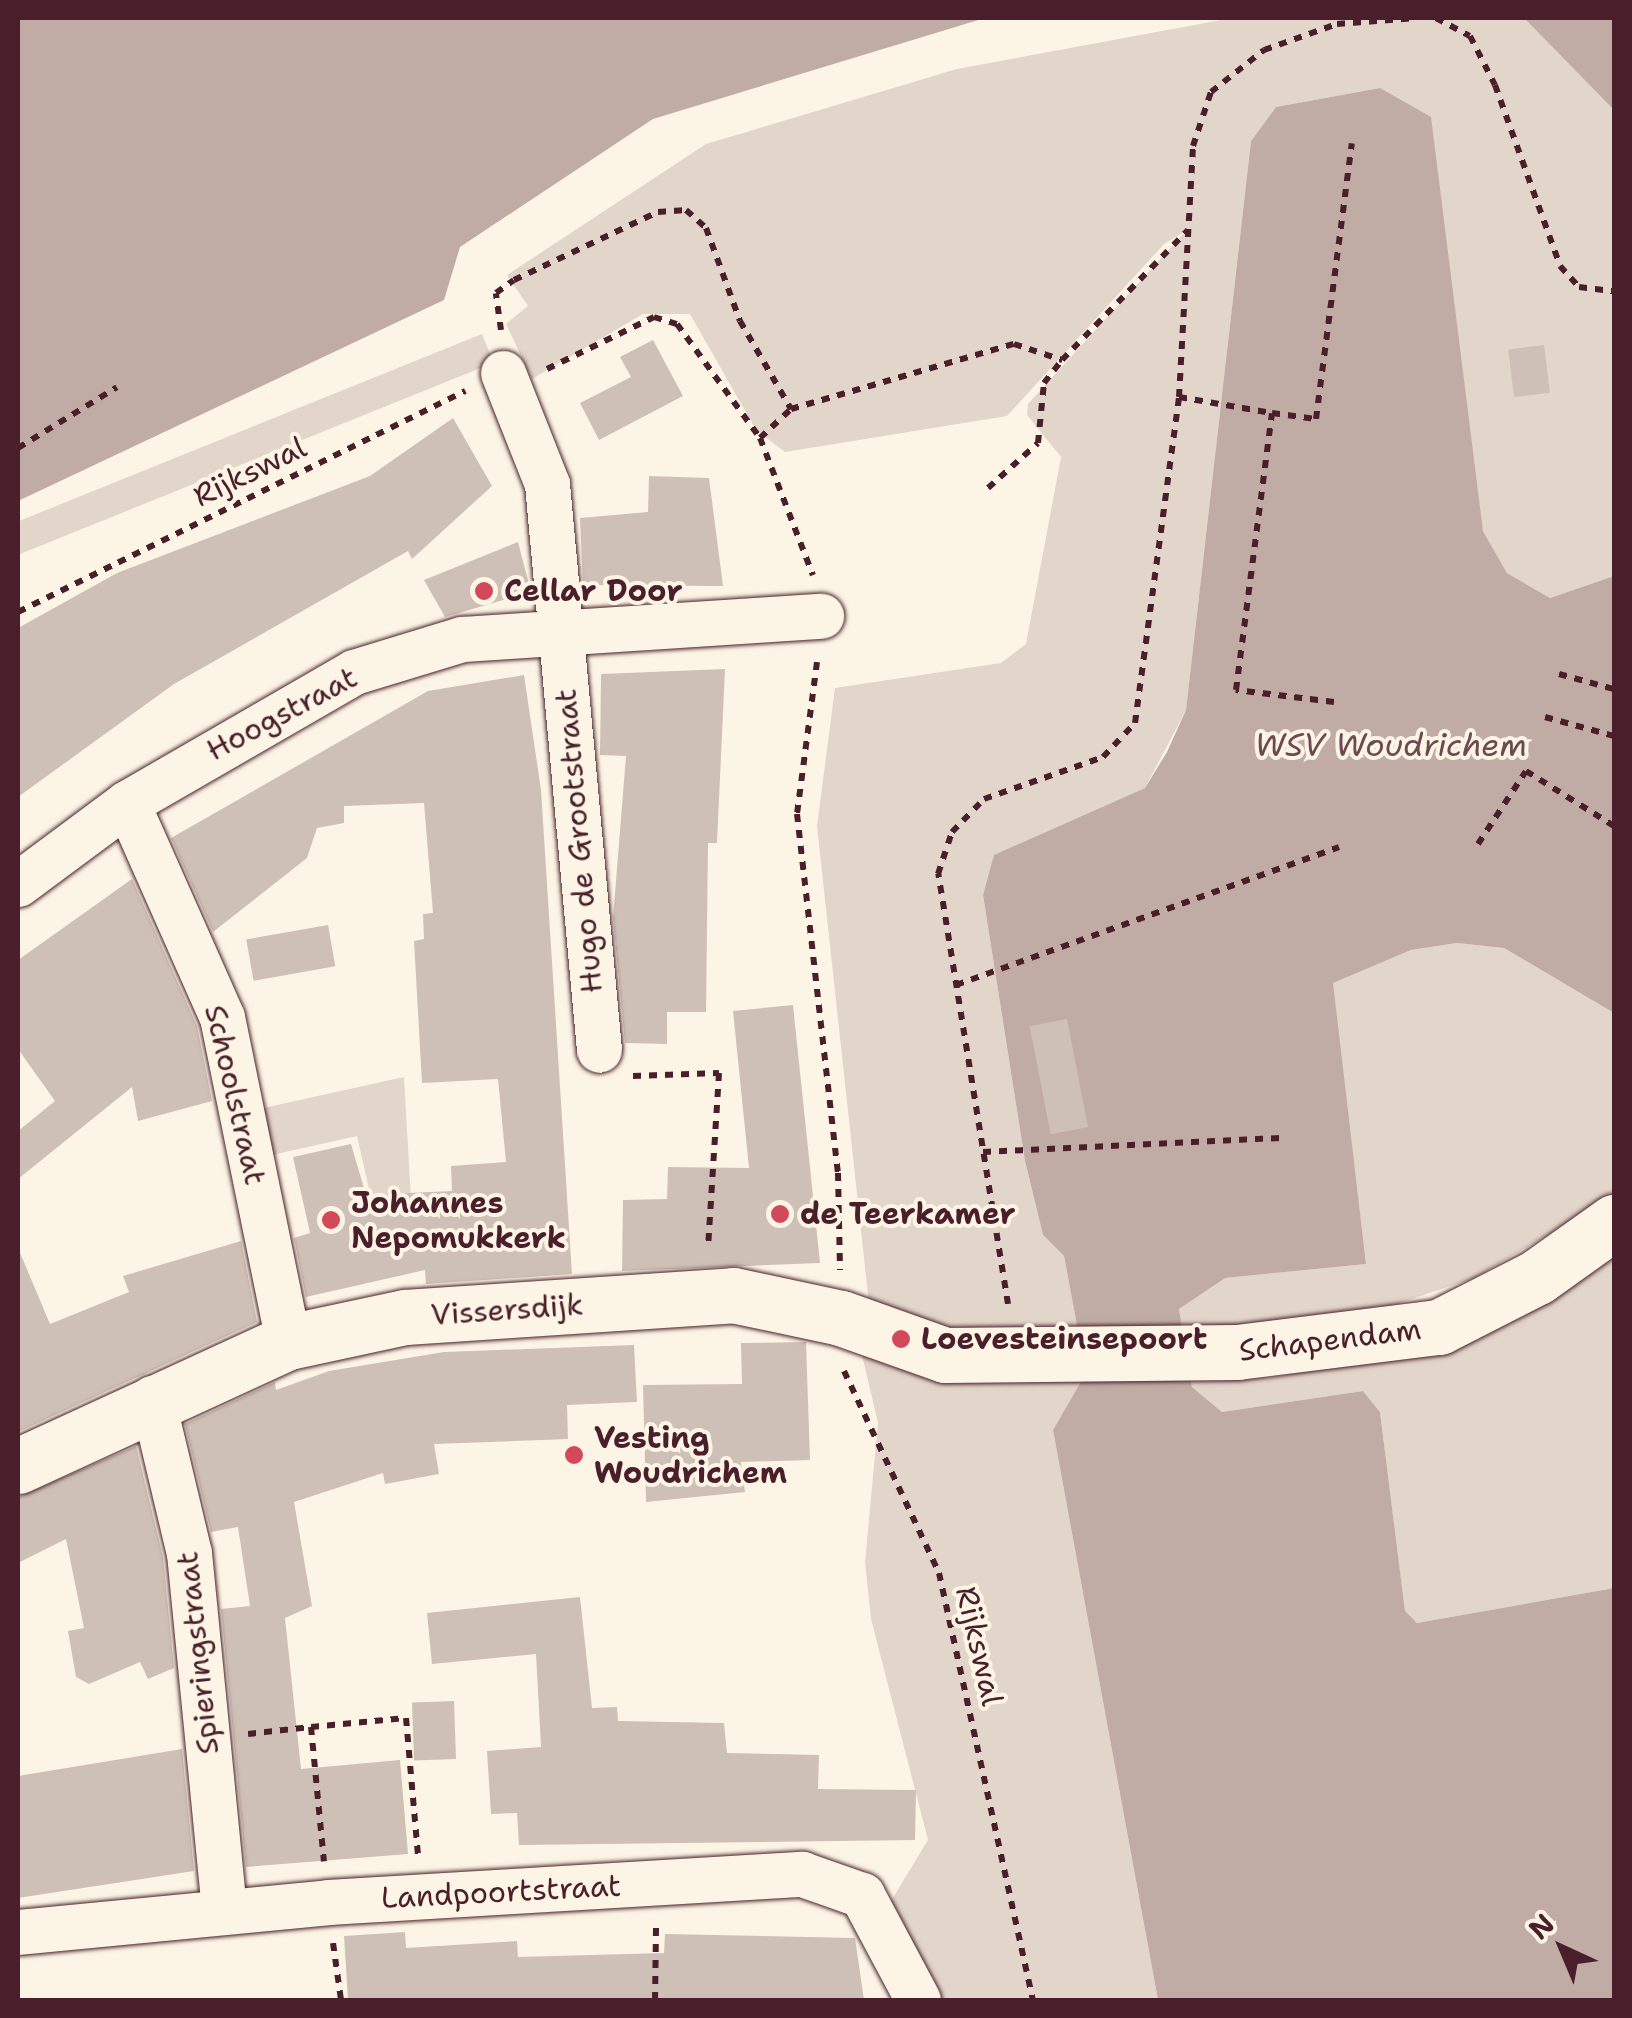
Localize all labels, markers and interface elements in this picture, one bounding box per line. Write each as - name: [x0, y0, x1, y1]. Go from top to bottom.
- street label: Rijkswal: [188, 429, 312, 515]
- place label: Cellar Door: [504, 573, 682, 609]
- marker: Cellar Door: [473, 580, 495, 602]
- street label: Hoogstraat: [201, 659, 363, 769]
- street label: Hugo de Grootstraat: [548, 687, 610, 995]
- water label: WSV Woudrichem: [1255, 726, 1527, 764]
- street label: Schoolstraat: [197, 1002, 273, 1188]
- place label: Johannes Nepomukkerk: [351, 1185, 566, 1256]
- place label: de Teerkamer: [800, 1196, 1016, 1232]
- marker: de Teerkamer: [769, 1203, 791, 1225]
- marker: Johannes Nepomukkerk: [320, 1209, 342, 1231]
- street label: Vissersdijk: [429, 1287, 585, 1333]
- street label: Schapendam: [1237, 1311, 1423, 1369]
- place label: Loevesteinsepoort: [921, 1321, 1207, 1357]
- marker: Loevesteinsepoort: [890, 1328, 912, 1350]
- place label: Vesting Woudrichem: [594, 1420, 787, 1490]
- marker: Vesting Woudrichem: [563, 1444, 585, 1466]
- street label: Spieringstraat: [169, 1550, 227, 1756]
- street label: Rijkswal: [948, 1583, 1010, 1709]
- street label: Landpoortstraat: [380, 1868, 622, 1916]
- north arrow: [1512, 1898, 1612, 1998]
- text: N: [1520, 1905, 1562, 1948]

